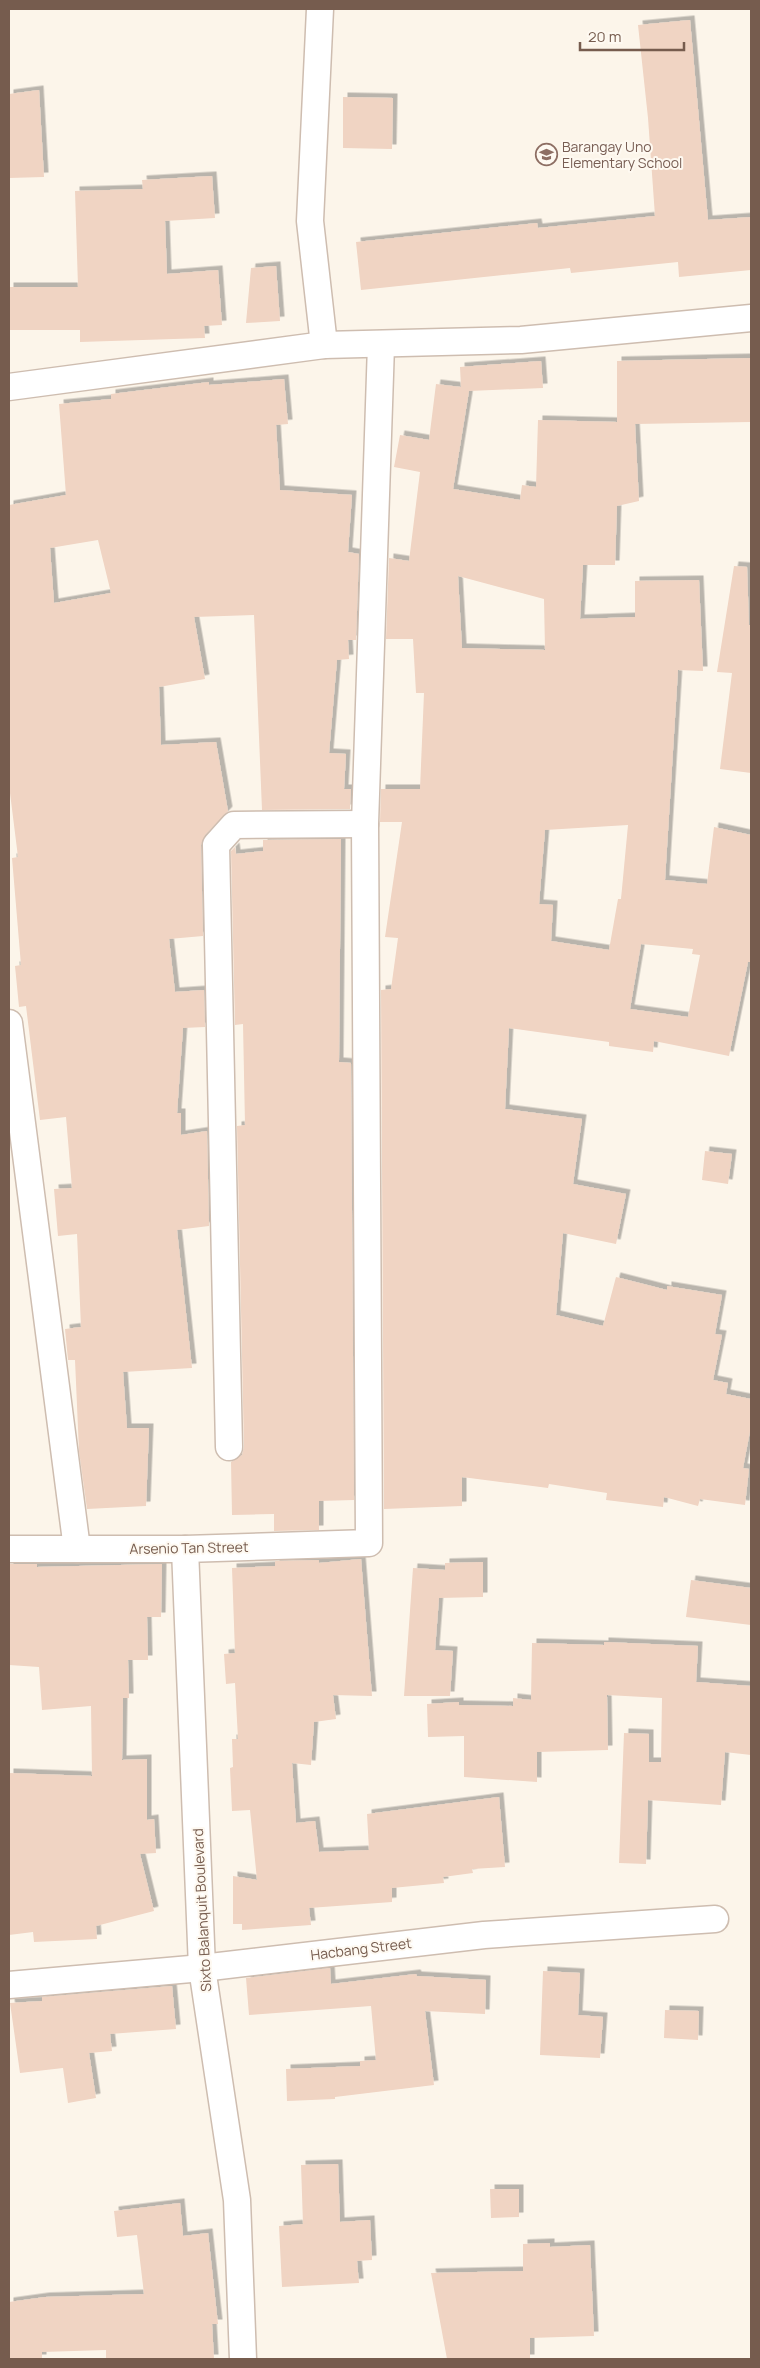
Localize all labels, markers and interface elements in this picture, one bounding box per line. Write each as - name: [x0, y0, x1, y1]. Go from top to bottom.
- scale bar: [580, 20, 684, 52]
- text: 20 m: [588, 26, 621, 47]
- place label: Barangay Uno Elementary School: [562, 137, 682, 172]
- school or university icon: Barangay Uno Elementary School: [534, 143, 558, 167]
- street label: Arsenio Tan Street: [129, 1537, 249, 1558]
- street label: Sixto Balanquit Boulevard: [188, 1828, 215, 1992]
- street label: Hacbang Street: [309, 1933, 413, 1964]

